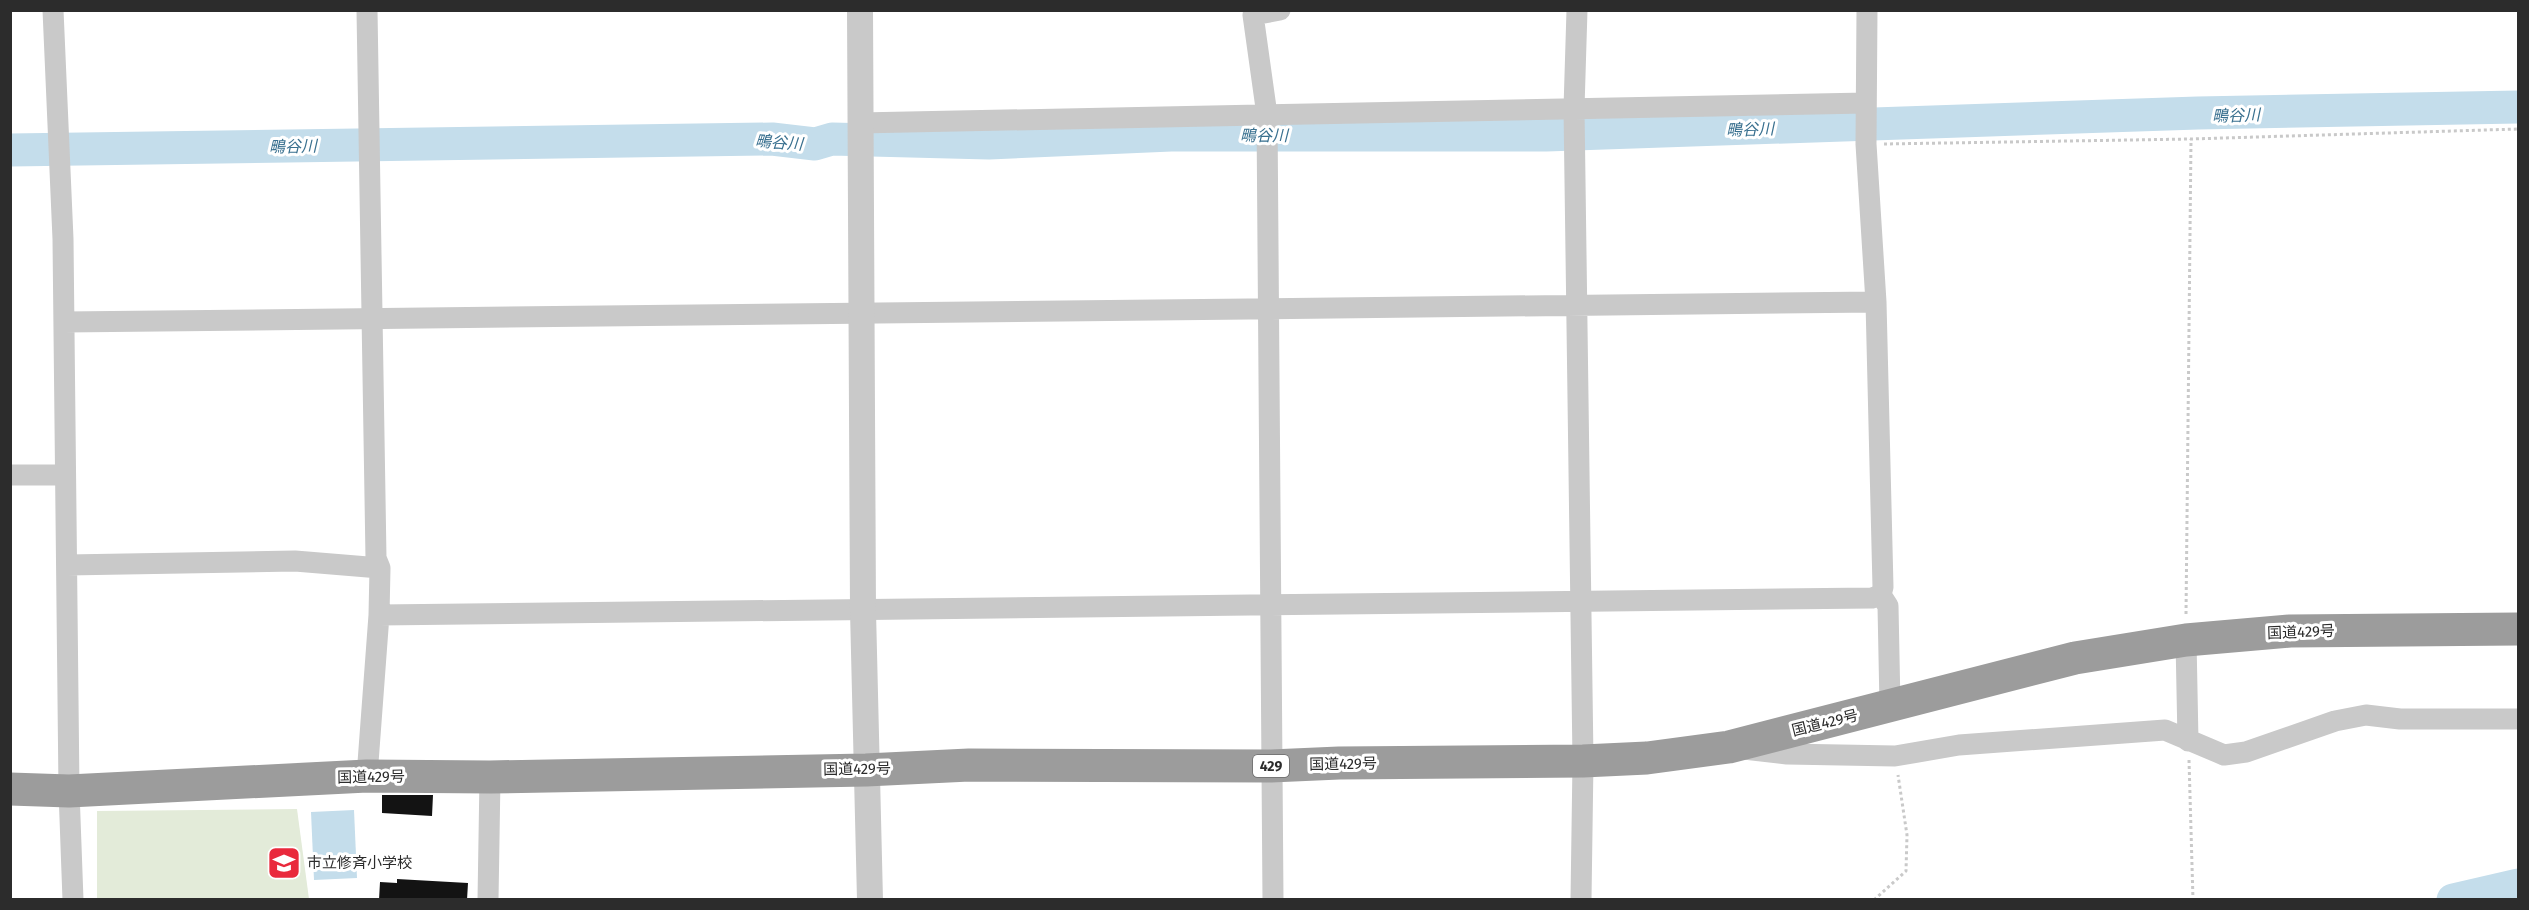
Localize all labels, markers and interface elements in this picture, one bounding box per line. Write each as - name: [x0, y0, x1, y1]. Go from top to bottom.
- water label: 鴫谷川: [2212, 105, 2262, 126]
- water label: 鴫谷川: [1726, 119, 1776, 140]
- water label: 鴫谷川: [1240, 126, 1290, 145]
- water label: 鴫谷川: [754, 131, 806, 154]
- water label: 鴫谷川: [269, 137, 319, 156]
- street label: 国道429号: [2267, 622, 2335, 642]
- street label: 国道429号: [1790, 706, 1860, 740]
- street label: 国道429号: [1309, 754, 1377, 774]
- road number: 429: [1253, 755, 1289, 777]
- street label: 国道429号: [823, 759, 891, 779]
- street label: 国道429号: [337, 767, 405, 787]
- school or university icon: 市立修斉小学校: [266, 845, 302, 881]
- place label: 市立修斉小学校: [307, 854, 412, 872]

